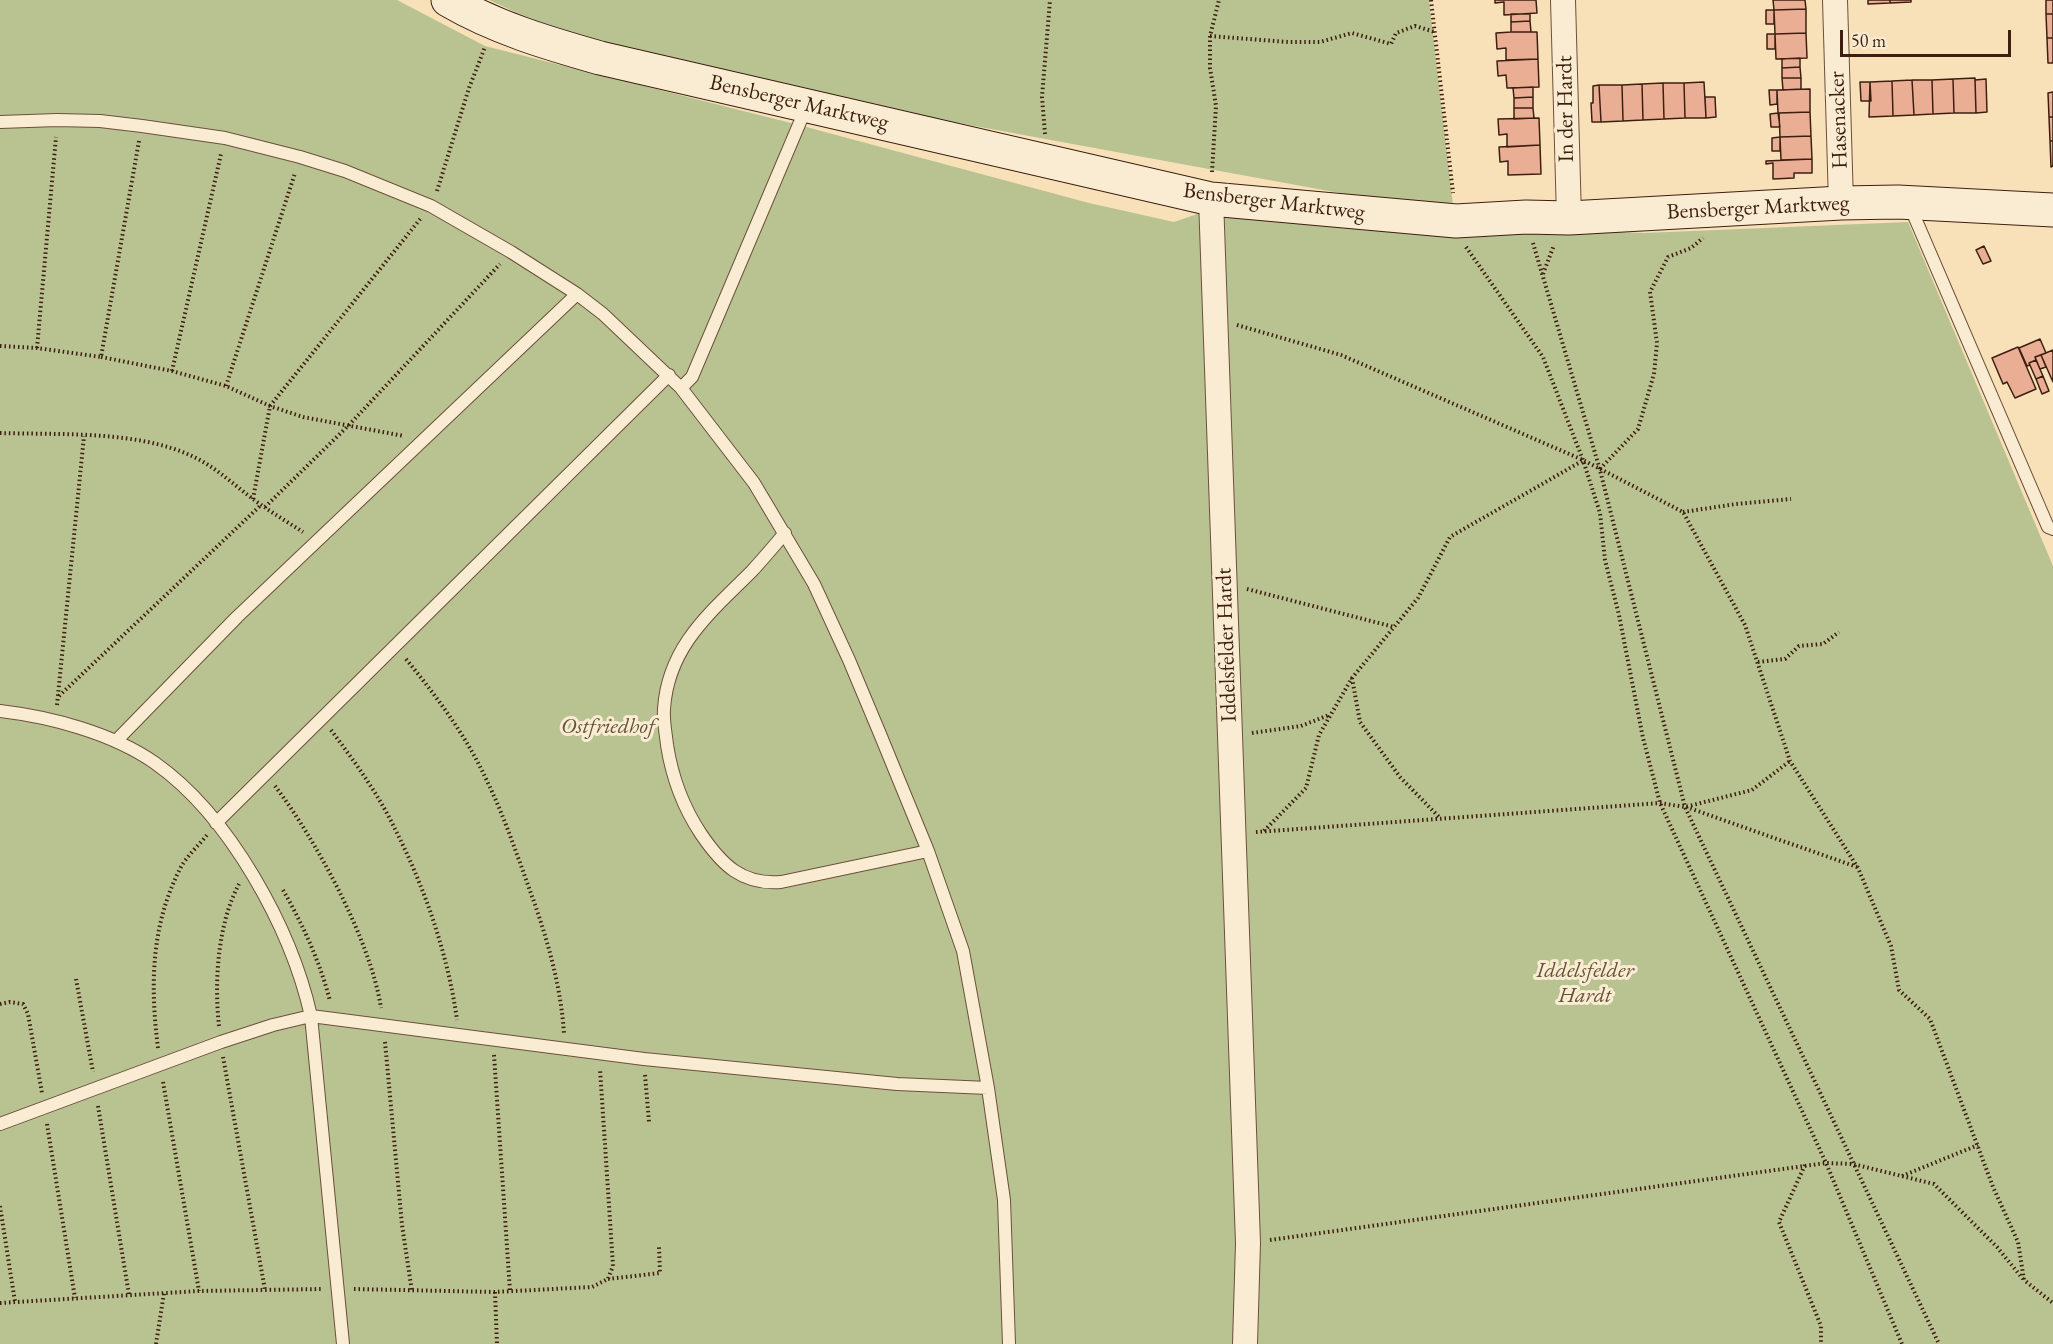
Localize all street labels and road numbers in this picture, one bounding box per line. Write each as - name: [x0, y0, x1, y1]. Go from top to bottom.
- street label: In der Hardt: [1552, 55, 1580, 163]
- street label: Bensberger Marktweg: [707, 70, 891, 136]
- street label: Hasenacker: [1824, 71, 1854, 169]
- street label: Bensberger Marktweg: [1182, 178, 1366, 226]
- street label: Bensberger Marktweg: [1666, 190, 1850, 226]
- street label: Iddelsfelder Hardt: [1211, 567, 1243, 723]

